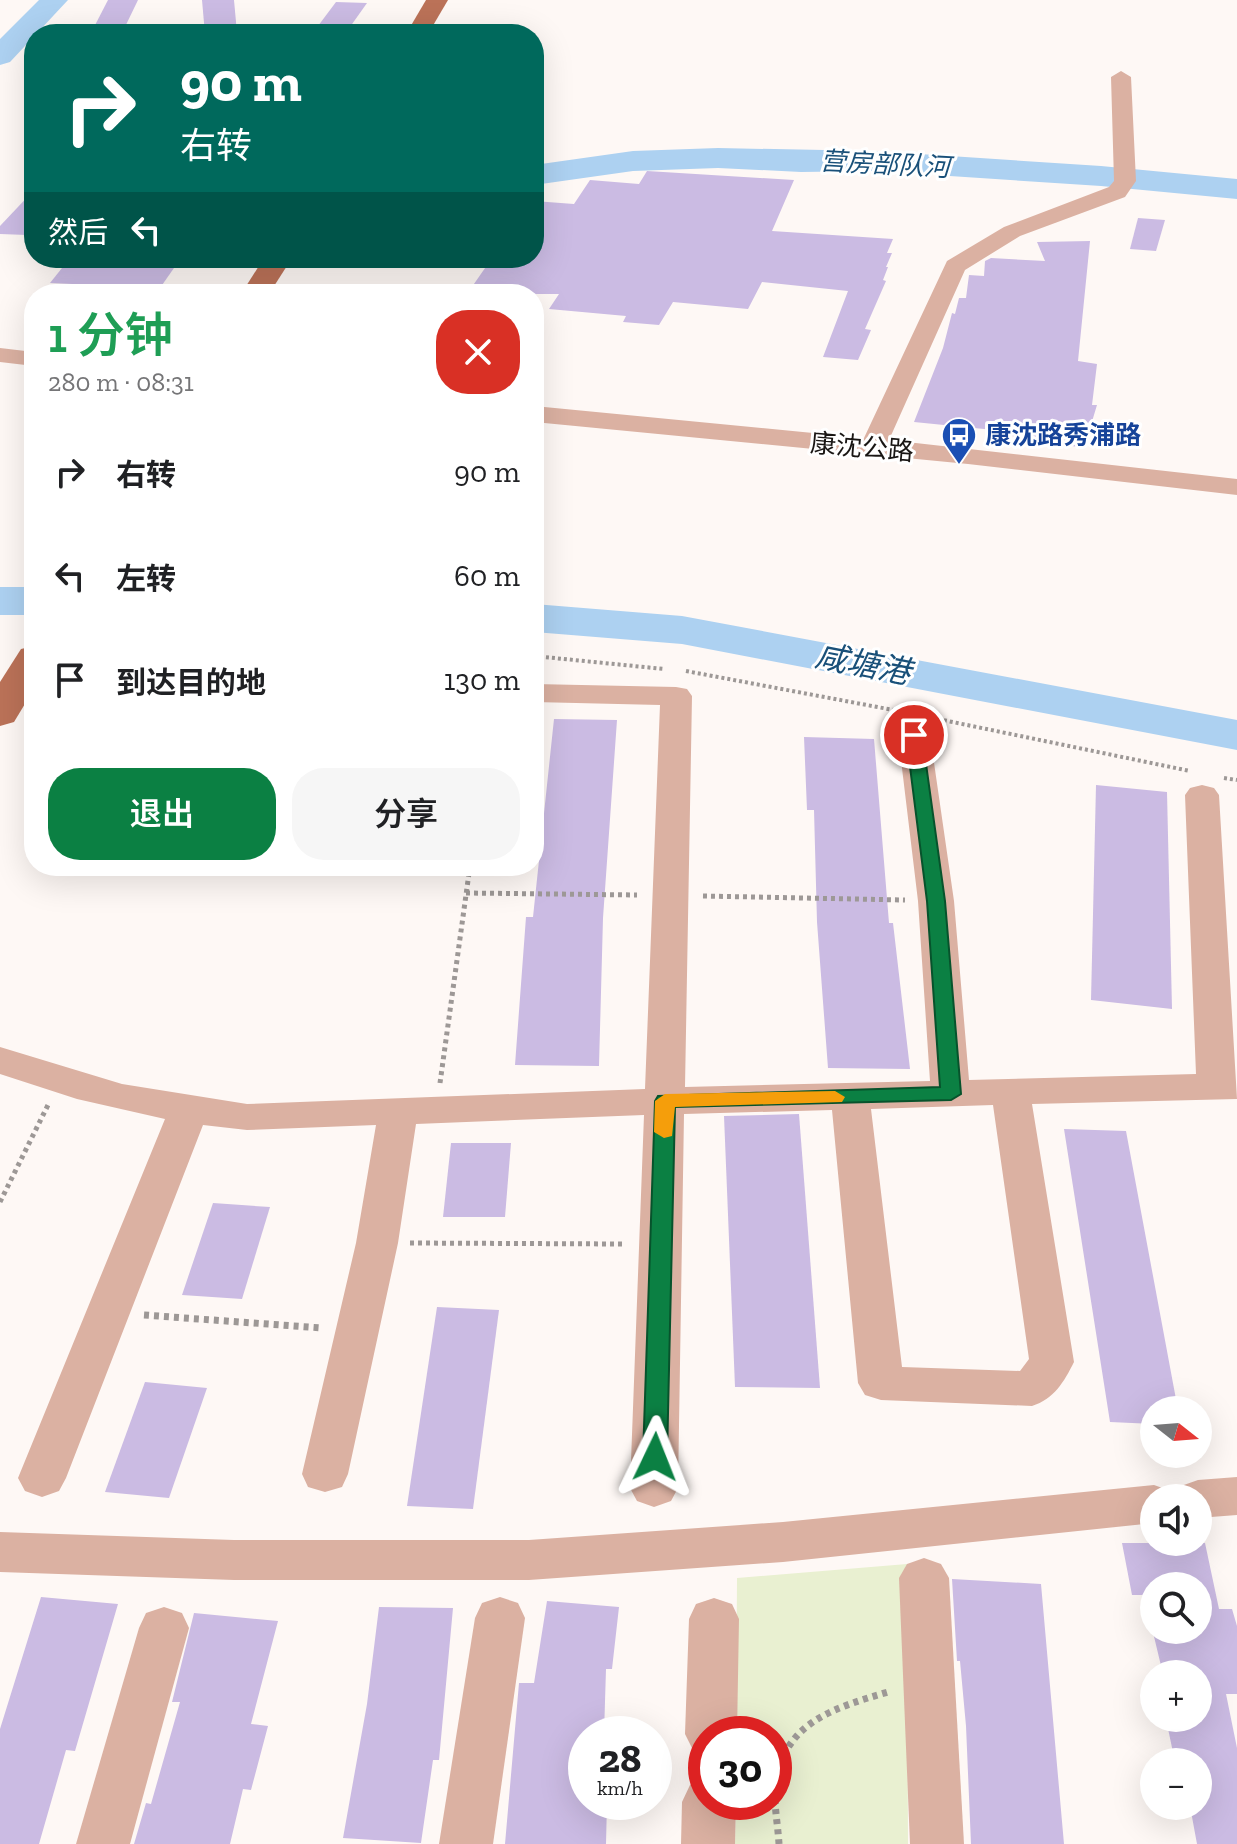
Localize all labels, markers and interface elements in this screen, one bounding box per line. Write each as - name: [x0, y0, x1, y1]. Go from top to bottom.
- text: 90 m: [180, 48, 302, 115]
- icon: right: [48, 56, 152, 160]
- text: 右转: [180, 124, 252, 167]
- water label: 营房部队河: [819, 145, 956, 184]
- icon: left: [124, 208, 168, 252]
- text: 然后: [48, 215, 108, 251]
- text: 1 分钟: [48, 307, 173, 364]
- button: close: [436, 310, 520, 394]
- text: 280 m · 08:31: [48, 366, 194, 398]
- bus stop icon: 康沈路秀浦路: [940, 416, 978, 466]
- place label: 康沈路秀浦路: [985, 419, 1141, 451]
- street label: 康沈公路: [809, 427, 915, 467]
- icon: right: [48, 450, 92, 494]
- text: 90 m: [454, 454, 520, 490]
- text: 右转: [116, 457, 176, 493]
- icon: left: [48, 554, 92, 598]
- text: 60 m: [454, 558, 520, 594]
- text: 左转: [116, 561, 176, 597]
- water label: 咸塘港: [812, 636, 918, 693]
- icon: arrive: [48, 658, 92, 702]
- text: 130 m: [444, 662, 520, 698]
- text: 到达目的地: [116, 665, 266, 701]
- pin: [880, 701, 948, 769]
- icon: arrive: [892, 713, 936, 757]
- button: 退出: [48, 768, 276, 860]
- button: 分享: [292, 768, 520, 860]
- north arrow: [1140, 1396, 1212, 1468]
- map controls: [1140, 1396, 1212, 1820]
- position arrow: [613, 1415, 697, 1499]
- button: sound: [1140, 1484, 1212, 1556]
- button: search: [1140, 1572, 1212, 1644]
- button: +: [1140, 1660, 1212, 1732]
- speed limit sign: 30: [688, 1716, 792, 1820]
- text: 28: [598, 1734, 642, 1782]
- button: −: [1140, 1748, 1212, 1820]
- text: km/h: [597, 1776, 643, 1800]

